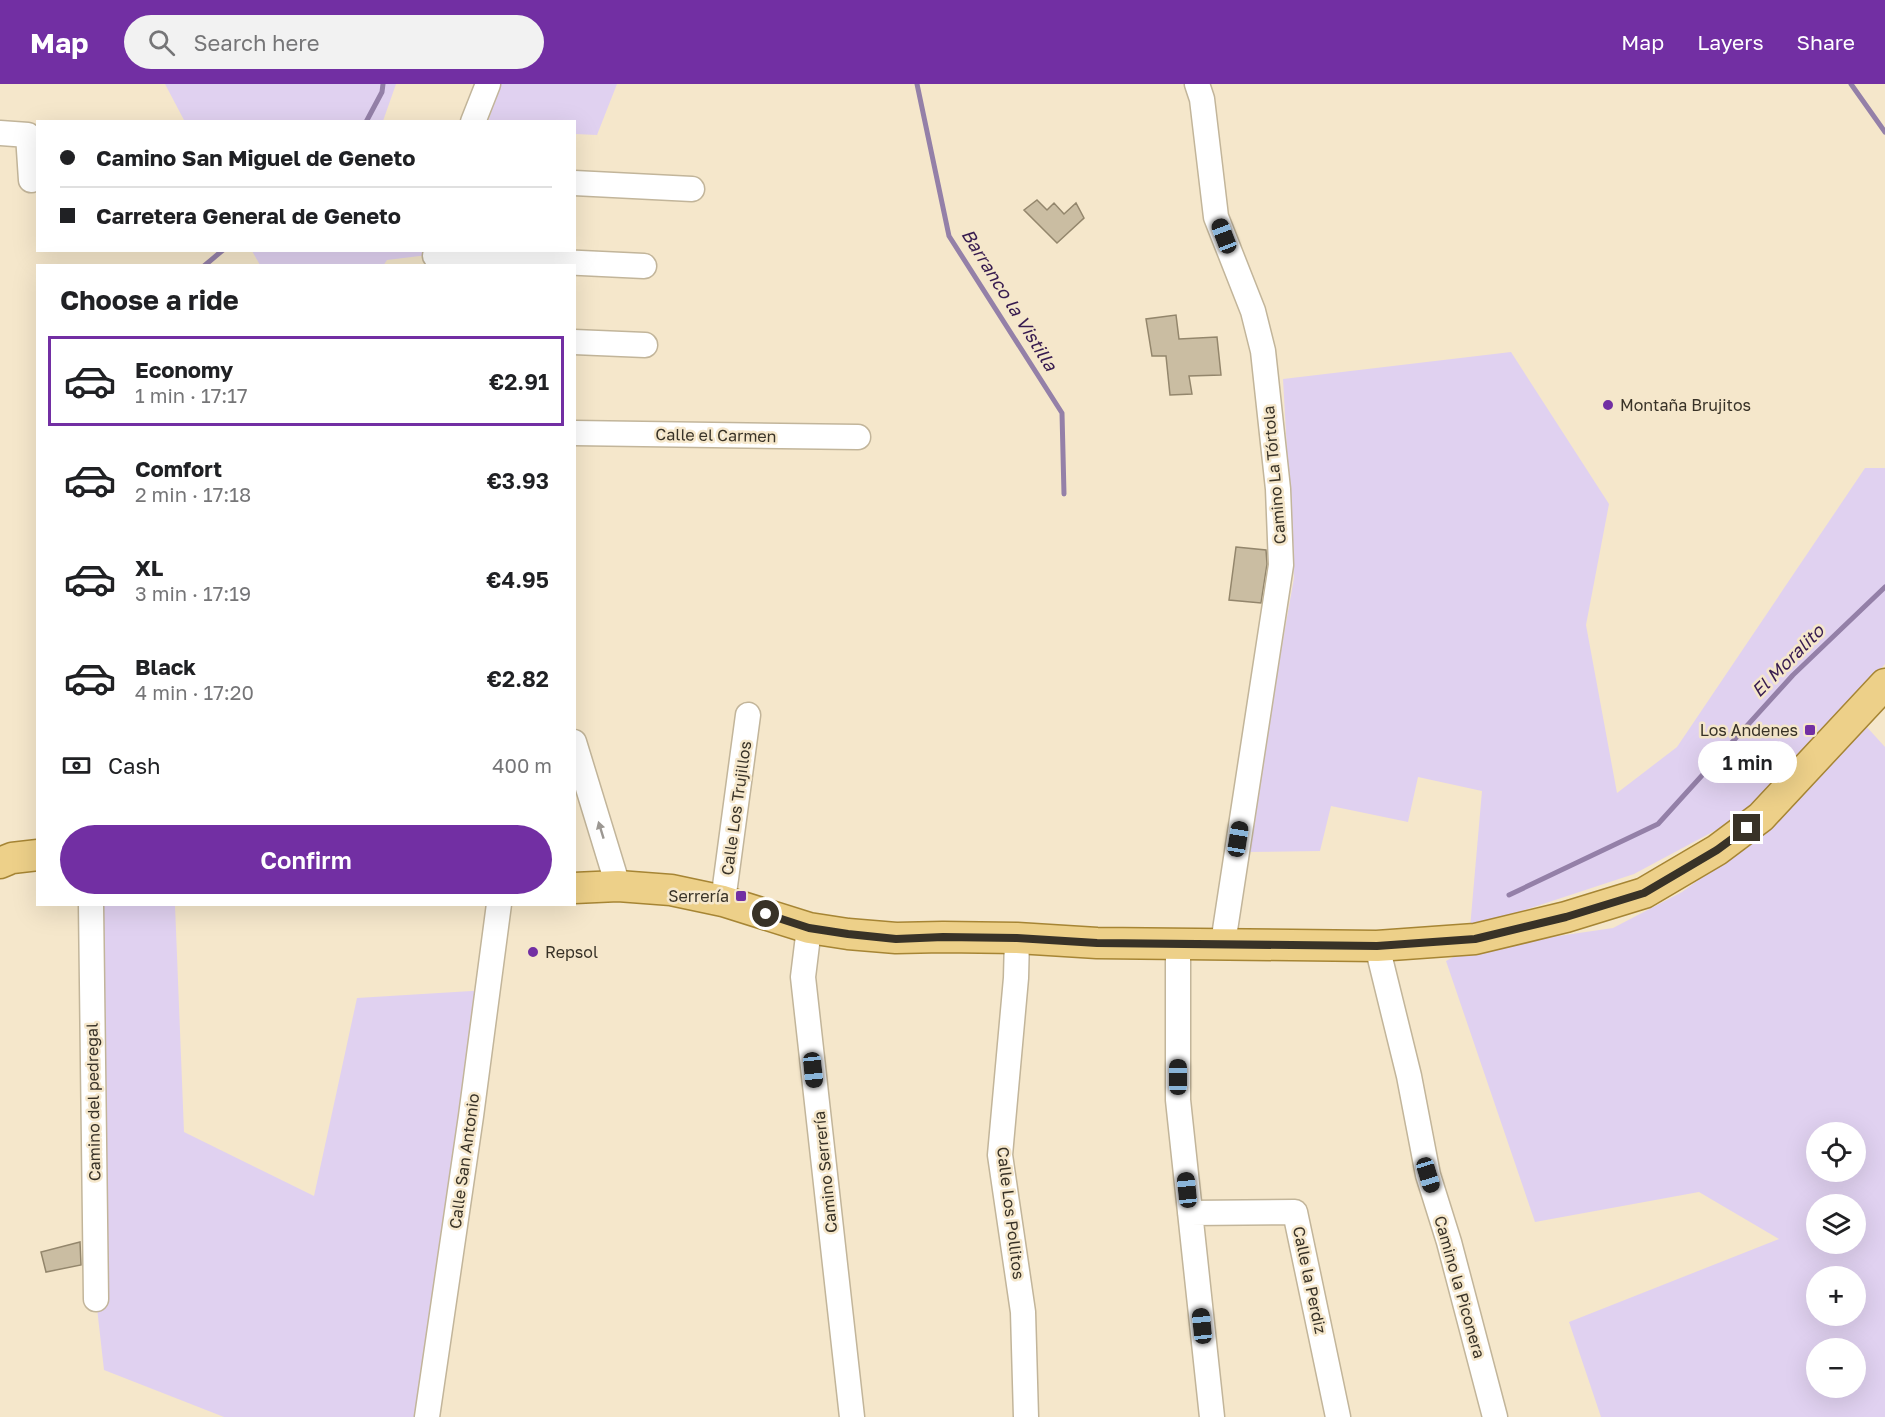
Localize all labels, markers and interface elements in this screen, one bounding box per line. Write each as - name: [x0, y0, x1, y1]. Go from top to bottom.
- search box: [124, 15, 544, 69]
- text: Map: [30, 26, 88, 59]
- icon: search: [145, 26, 178, 59]
- text: Search here: [193, 29, 319, 56]
- text: Map: [1621, 29, 1664, 55]
- text: Layers: [1697, 29, 1764, 55]
- text: Share: [1797, 29, 1855, 55]
- text: Camino San Miguel de Geneto: [96, 144, 415, 171]
- text: Carretera General de Geneto: [96, 202, 401, 229]
- car: [1209, 216, 1239, 256]
- water label: Barranco la Vistilla: [957, 225, 1063, 375]
- text: Choose a ride: [60, 284, 239, 316]
- icon: car: [63, 354, 117, 408]
- text: Economy: [135, 356, 233, 383]
- text: €2.91: [489, 368, 549, 395]
- text: 1 min · 17:17: [135, 383, 248, 407]
- place label: Montaña Brujitos: [1620, 395, 1751, 415]
- marker: Montaña Brujitos: [1601, 398, 1615, 412]
- street label: Camino La Tórtola: [1258, 405, 1290, 545]
- street label: Calle el Carmen: [655, 424, 777, 446]
- icon: car: [63, 453, 117, 507]
- text: Comfort: [135, 455, 222, 482]
- text: €3.93: [487, 467, 549, 494]
- text: 2 min · 17:18: [135, 482, 251, 506]
- icon: car: [63, 552, 117, 606]
- text: XL: [135, 554, 163, 581]
- text: €4.95: [486, 566, 549, 593]
- text: 3 min · 17:19: [135, 581, 251, 605]
- water label: El Moralito: [1747, 619, 1829, 701]
- icon: car: [63, 651, 117, 705]
- text: Black: [135, 653, 196, 680]
- text: €2.82: [487, 665, 549, 692]
- text: 4 min · 17:20: [135, 680, 254, 704]
- place label: Los Andenes: [1700, 720, 1798, 740]
- marker: Los Andenes: [1803, 723, 1817, 737]
- street label: Calle Los Trujillos: [717, 740, 755, 876]
- callout: 1 min: [1698, 741, 1796, 783]
- icon: cash: [60, 749, 93, 782]
- text: 1 min: [1722, 750, 1773, 774]
- text: Cash: [108, 752, 161, 779]
- text: 400 m: [492, 753, 552, 777]
- route end: [1733, 814, 1760, 841]
- car: [1226, 820, 1250, 858]
- one-way arrow: [596, 821, 605, 839]
- button: Confirm: [60, 825, 552, 894]
- place label: Serrería: [668, 886, 729, 906]
- marker: Serrería: [734, 889, 748, 903]
- route start: [752, 900, 779, 927]
- place label: Repsol: [545, 942, 598, 962]
- marker: Repsol: [526, 945, 540, 959]
- street label: Camino del pedregal: [82, 1023, 104, 1181]
- car: [802, 1051, 824, 1089]
- car: [1169, 1059, 1187, 1095]
- street label: Calle San Antonio: [445, 1092, 483, 1230]
- street label: Camino Serrería: [809, 1110, 841, 1234]
- map controls: [1806, 1122, 1866, 1398]
- button: locate: [1806, 1122, 1866, 1182]
- street label: Calle Los Pollitos: [993, 1146, 1029, 1280]
- car: [1414, 1155, 1442, 1195]
- car: [1176, 1171, 1198, 1209]
- button: layers: [1806, 1194, 1866, 1254]
- street label: Camino la Piconera: [1430, 1213, 1490, 1361]
- street label: Calle la Perdiz: [1289, 1224, 1331, 1336]
- button: +: [1806, 1266, 1866, 1326]
- car: [1191, 1307, 1213, 1345]
- button: −: [1806, 1338, 1866, 1398]

